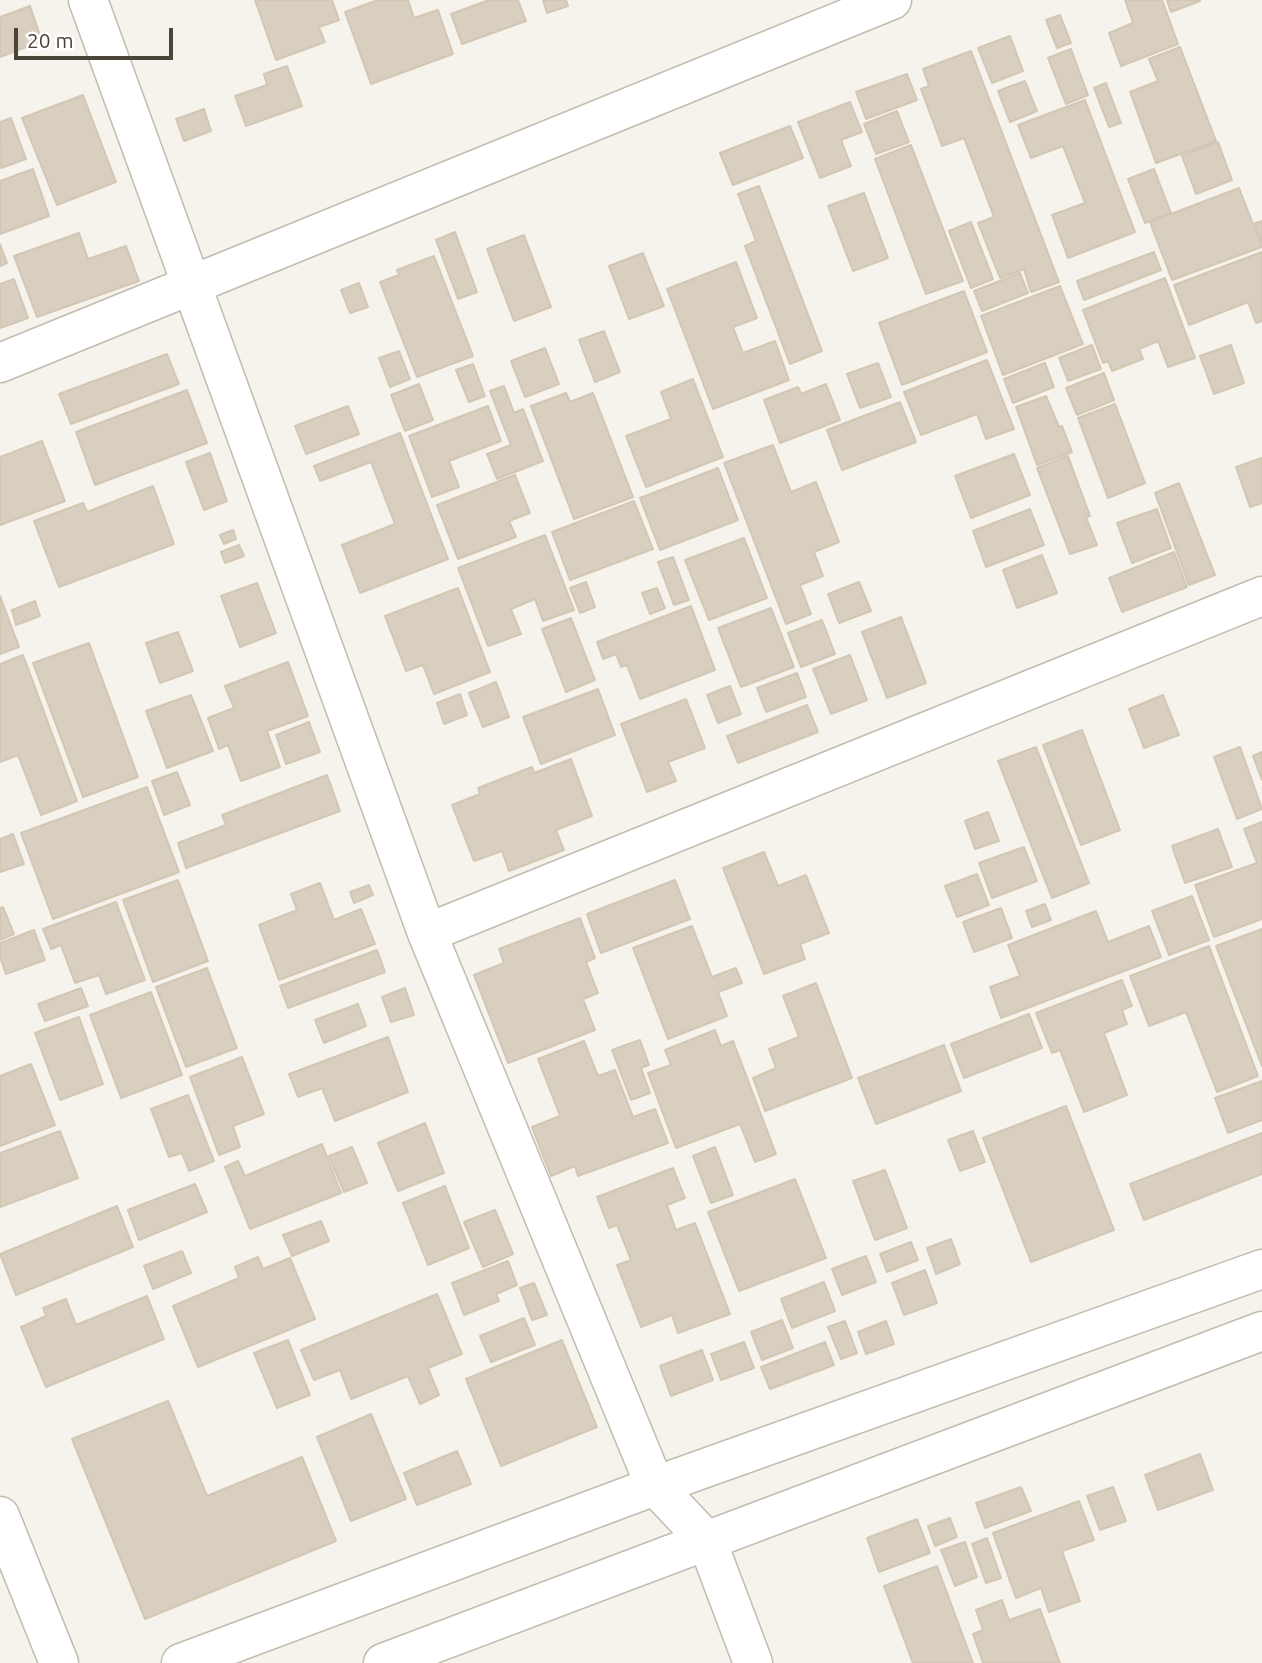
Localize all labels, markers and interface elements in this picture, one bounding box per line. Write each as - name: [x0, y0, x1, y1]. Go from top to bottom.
- scale bar: [18, 14, 177, 58]
- text: 20 m: [27, 28, 74, 52]

